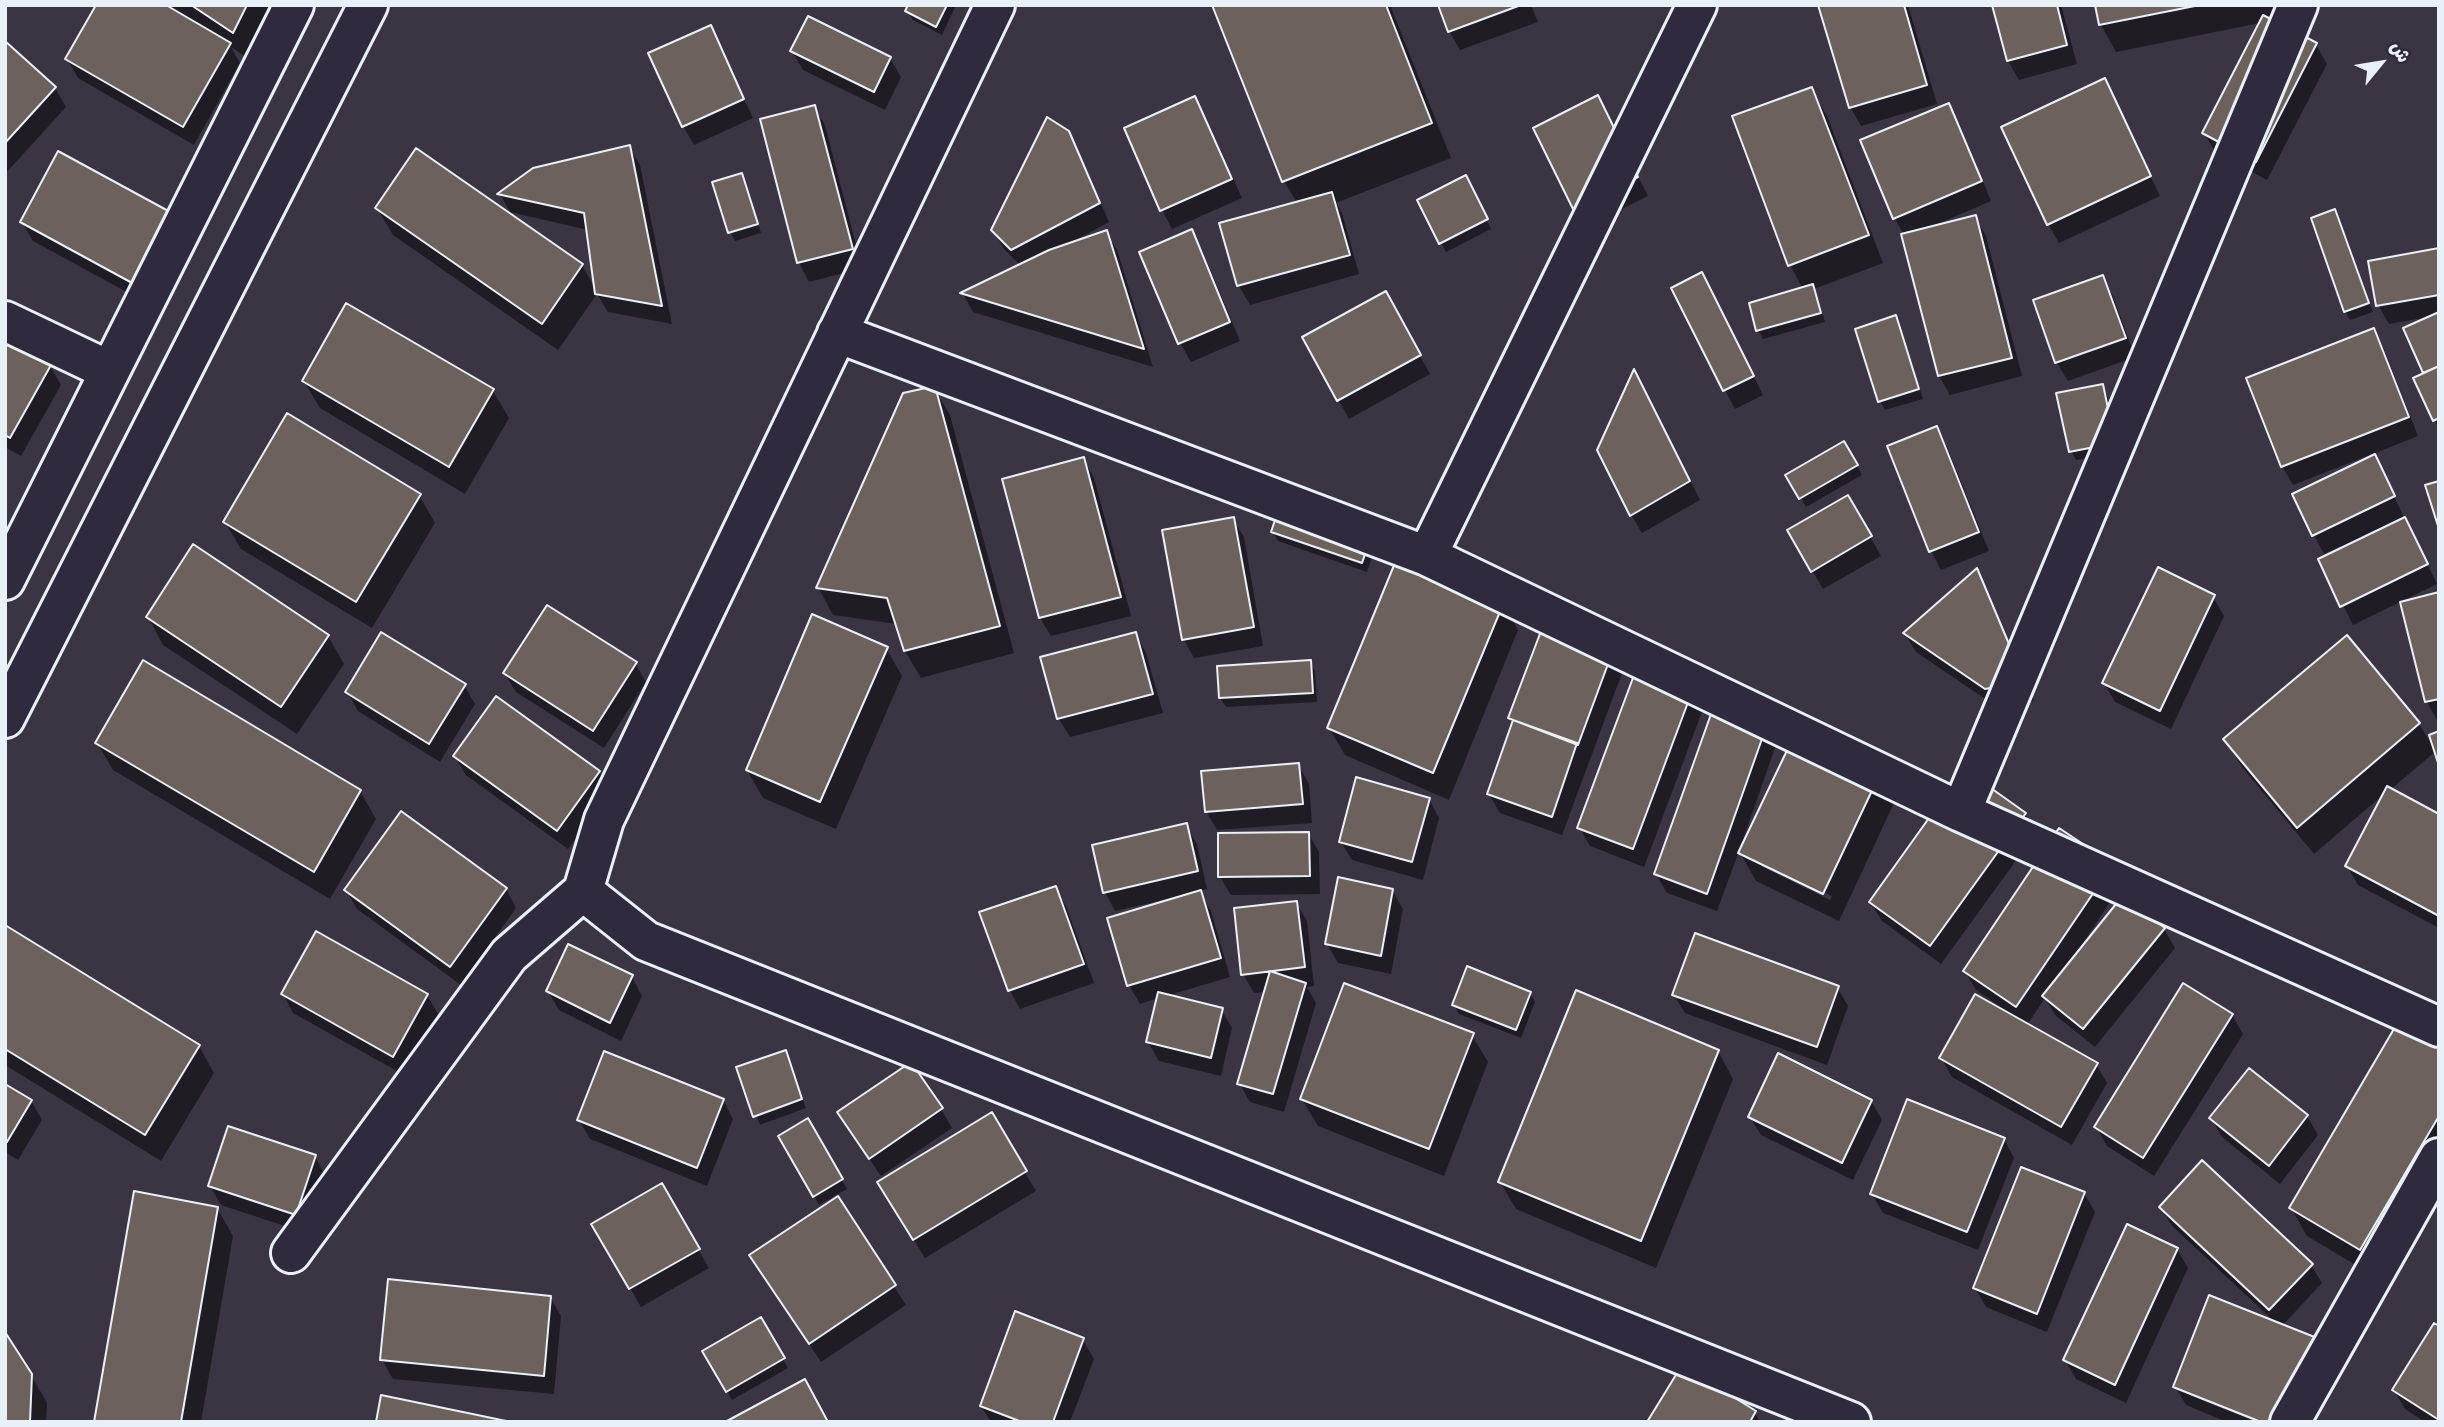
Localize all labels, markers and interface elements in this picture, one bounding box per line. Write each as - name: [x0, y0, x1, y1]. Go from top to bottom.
- north arrow: [2346, 28, 2416, 98]
- text: ش: [2384, 37, 2415, 67]

